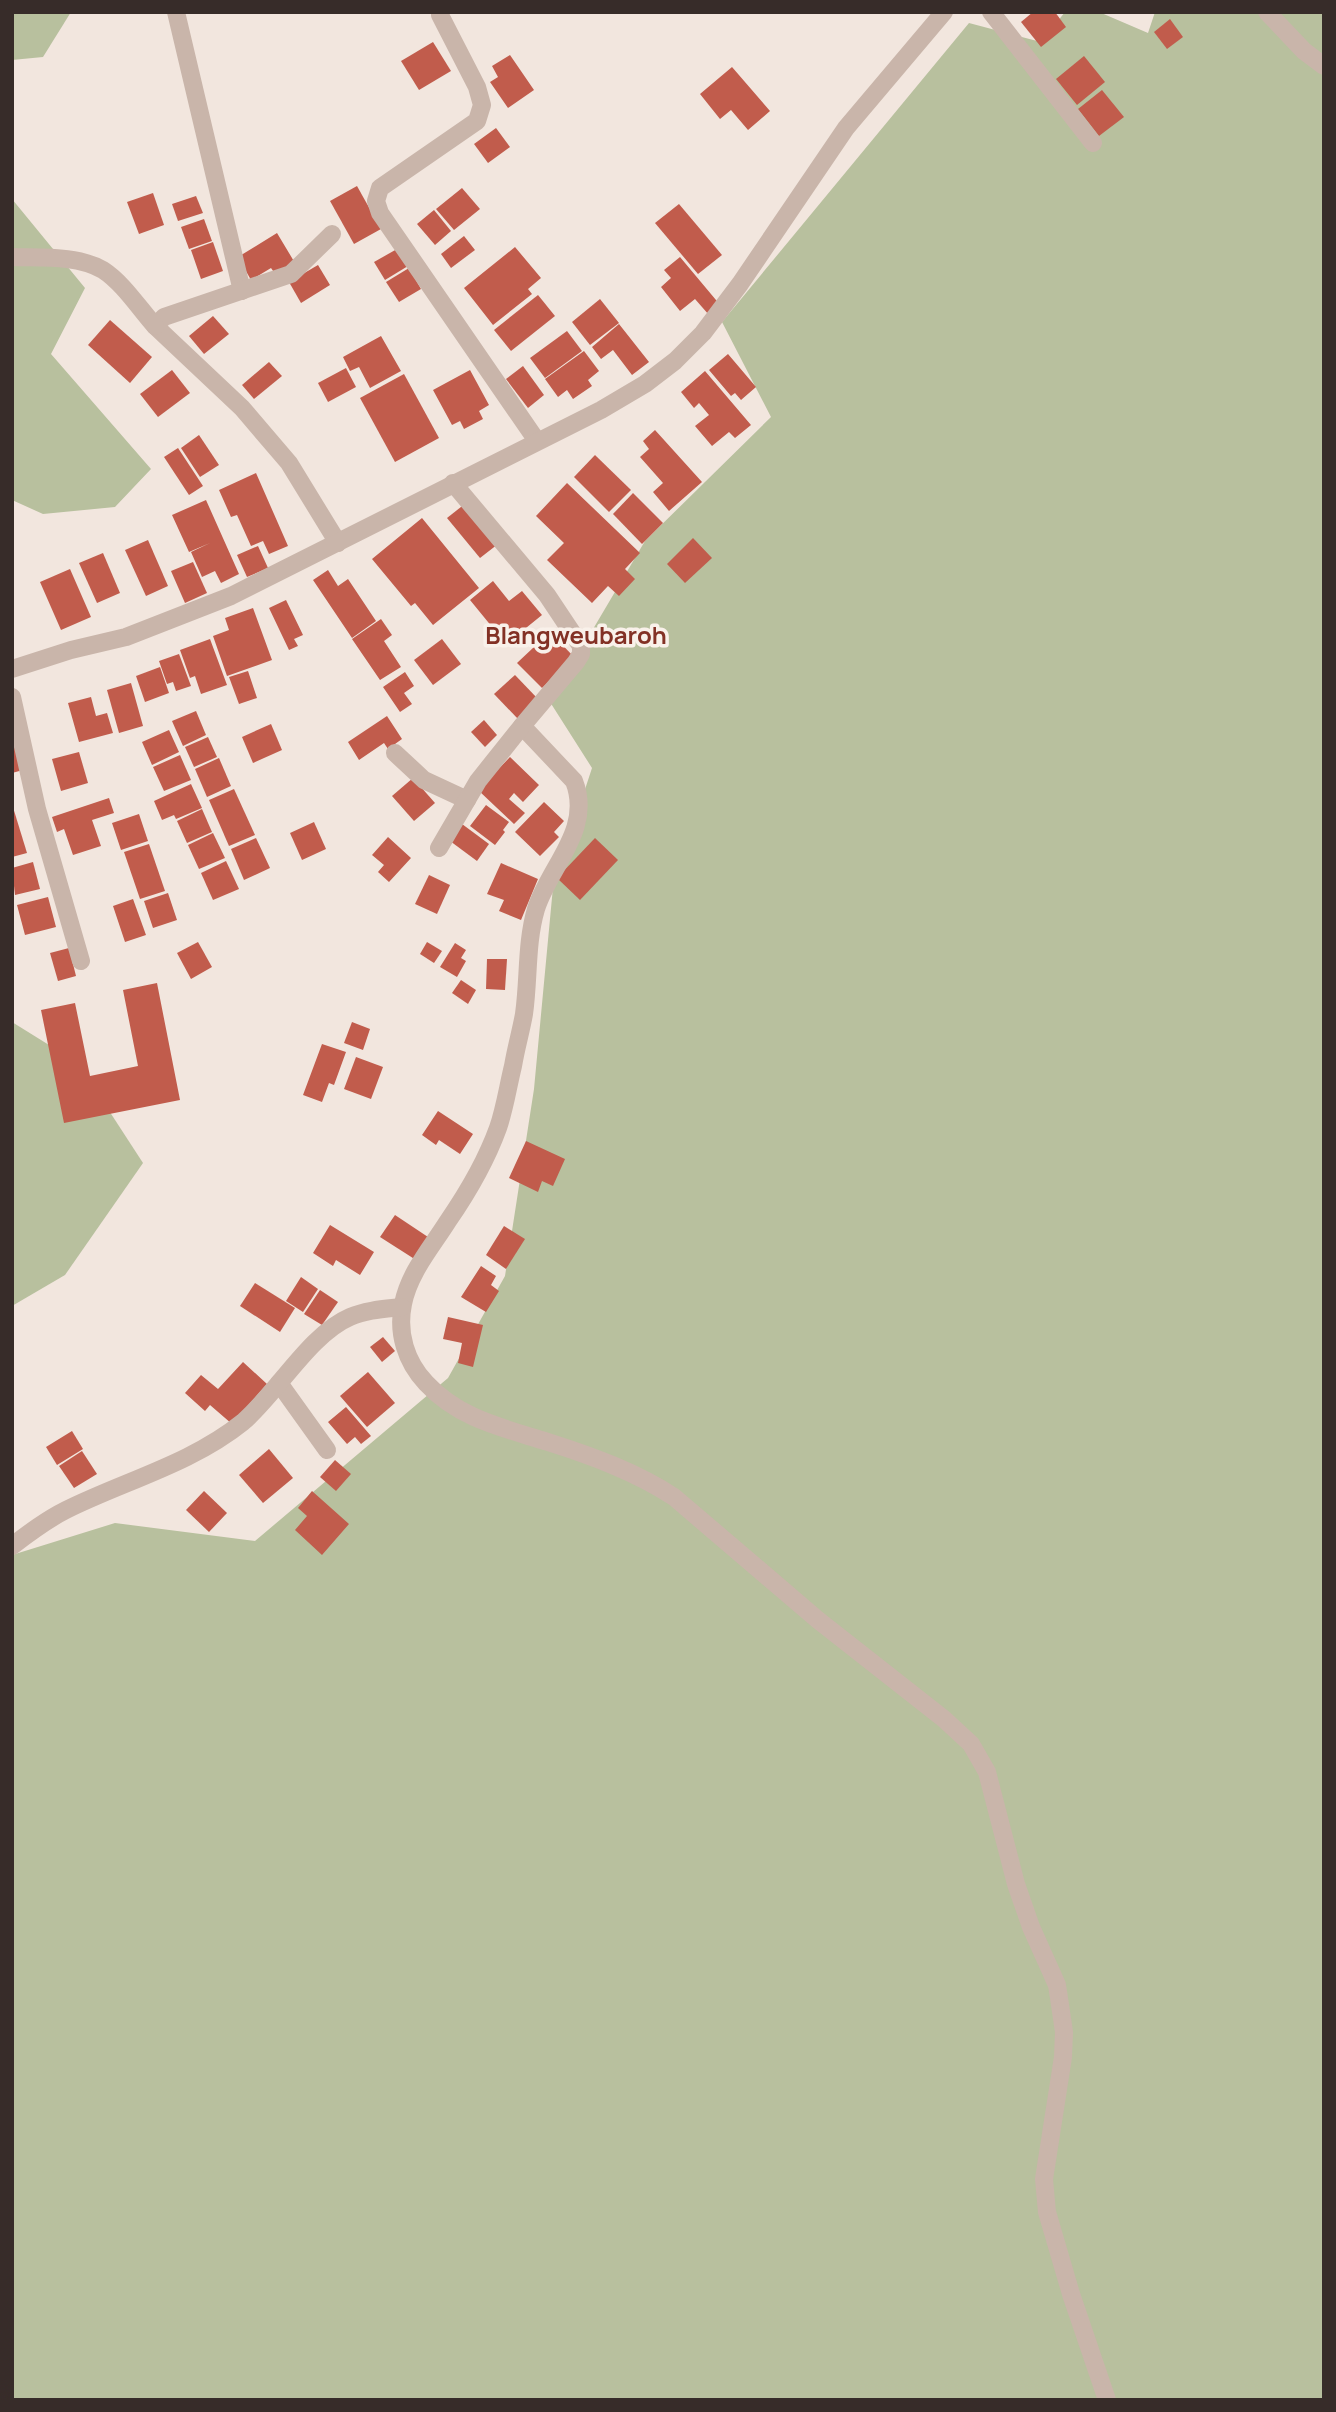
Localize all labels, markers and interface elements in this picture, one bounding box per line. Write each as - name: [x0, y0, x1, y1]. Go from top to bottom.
- district label: Blangweubaroh: [485, 618, 667, 651]

